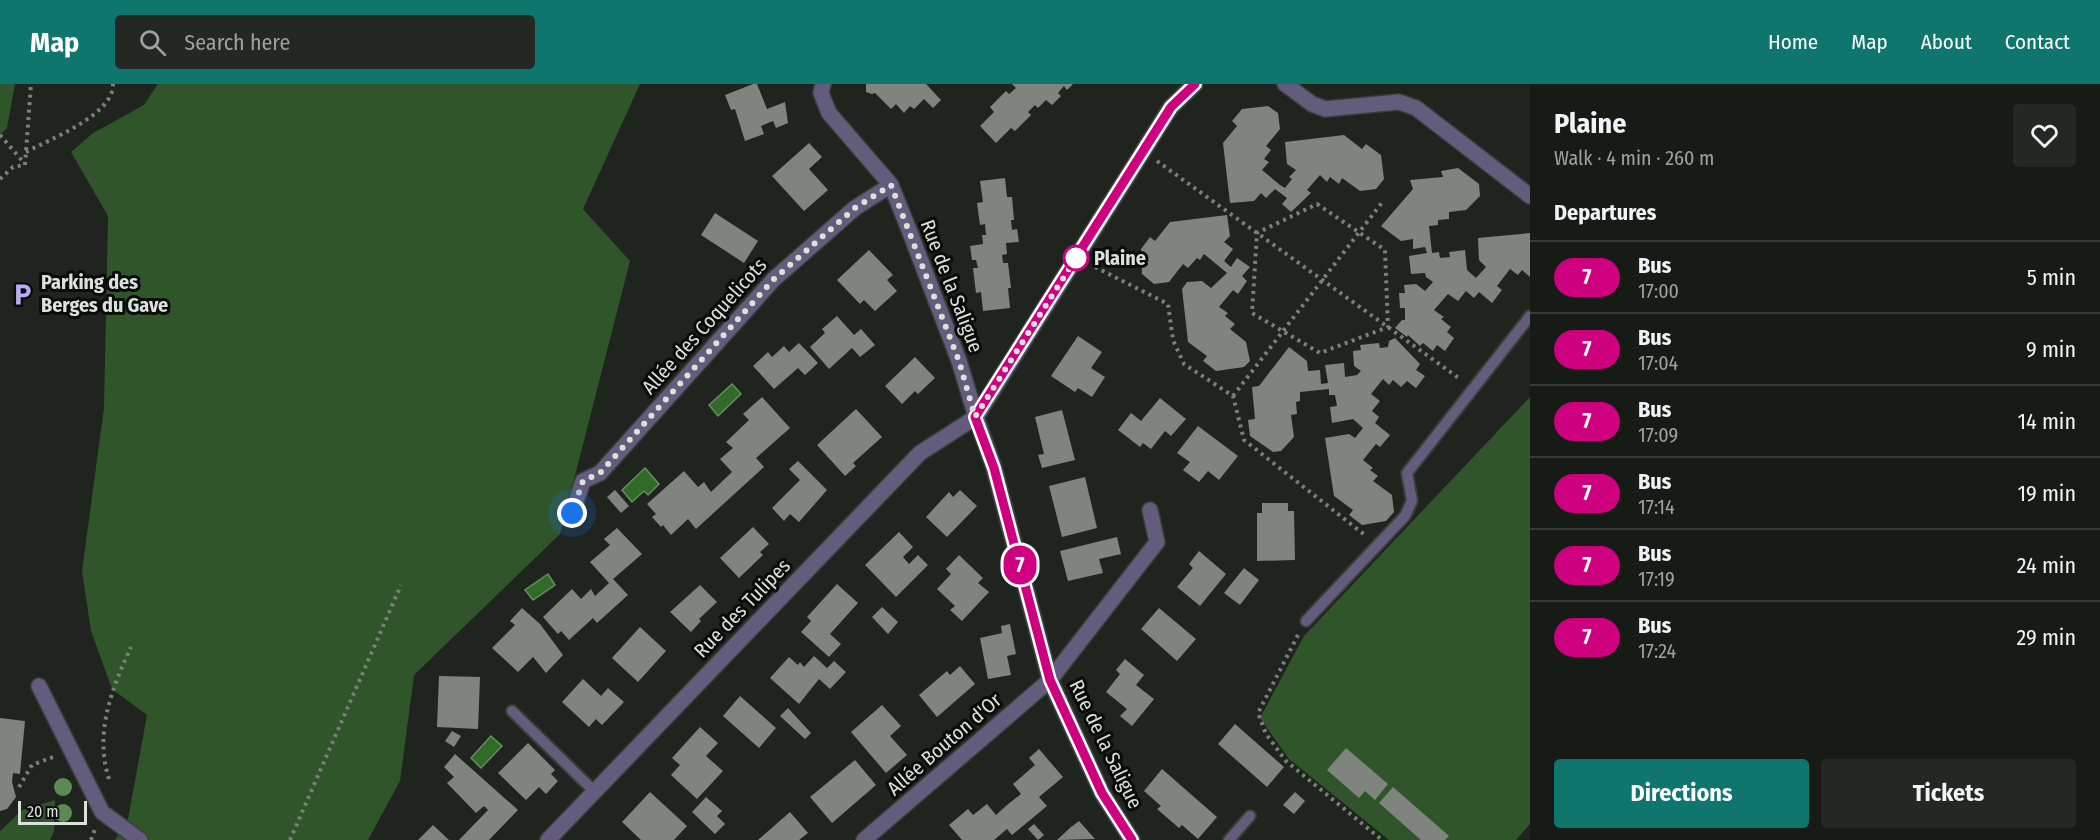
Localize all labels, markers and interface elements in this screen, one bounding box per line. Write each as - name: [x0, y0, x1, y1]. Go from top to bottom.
- search box: [115, 15, 535, 69]
- text: Map: [30, 26, 79, 59]
- icon: search: [136, 26, 169, 59]
- text: Search here: [184, 29, 290, 56]
- text: Home: [1768, 29, 1818, 55]
- text: Map: [1851, 29, 1888, 55]
- text: About: [1921, 29, 1972, 55]
- text: Contact: [2005, 29, 2070, 55]
- button: heart: [2013, 104, 2076, 167]
- text: Plaine: [1554, 107, 1627, 140]
- text: Walk · 4 min · 260 m: [1554, 146, 1714, 170]
- text: Departures: [1554, 199, 1656, 226]
- street label: Rue de la Saligue: [916, 216, 988, 356]
- marker: Plaine: [1063, 245, 1089, 271]
- place label: Plaine: [1094, 246, 1146, 270]
- text: Bus: [1638, 252, 1671, 279]
- street label: Allée des Coquelicots: [637, 253, 771, 399]
- text: 7: [1583, 264, 1591, 290]
- text: 5 min: [2027, 264, 2076, 291]
- place label: Parking des Berges du Gave: [41, 270, 168, 317]
- text: 17:00: [1638, 279, 1679, 303]
- parking icon: Parking des Berges du Gave: [10, 281, 36, 307]
- text: Bus: [1638, 324, 1671, 351]
- text: 7: [1583, 336, 1591, 362]
- text: 9 min: [2026, 336, 2076, 363]
- text: 17:04: [1638, 351, 1678, 375]
- text: Bus: [1638, 396, 1671, 423]
- text: 7: [1583, 408, 1591, 434]
- text: 14 min: [2018, 408, 2076, 435]
- text: 17:09: [1638, 423, 1678, 447]
- text: Bus: [1638, 468, 1671, 495]
- text: 7: [1583, 480, 1591, 506]
- text: 19 min: [2018, 480, 2076, 507]
- text: 17:14: [1638, 495, 1675, 519]
- your location: [557, 498, 587, 528]
- text: Bus: [1638, 540, 1671, 567]
- line badge: 7: [1000, 546, 1040, 584]
- text: 7: [1016, 552, 1024, 578]
- text: 7: [1583, 552, 1591, 578]
- text: 24 min: [2017, 552, 2076, 579]
- street label: Rue des Tulipes: [689, 554, 795, 662]
- text: 17:19: [1638, 567, 1675, 591]
- text: Bus: [1638, 612, 1671, 639]
- text: 7: [1583, 624, 1591, 650]
- text: 29 min: [2017, 624, 2076, 651]
- text: 17:24: [1638, 639, 1676, 663]
- street label: Rue de la Saligue: [1064, 676, 1148, 812]
- street label: Allée Bouton d'Or: [882, 688, 1006, 800]
- button: Directions: [1554, 759, 1809, 828]
- button: Tickets: [1821, 759, 2076, 828]
- scale bar: [18, 798, 87, 826]
- text: 20 m: [27, 802, 58, 821]

